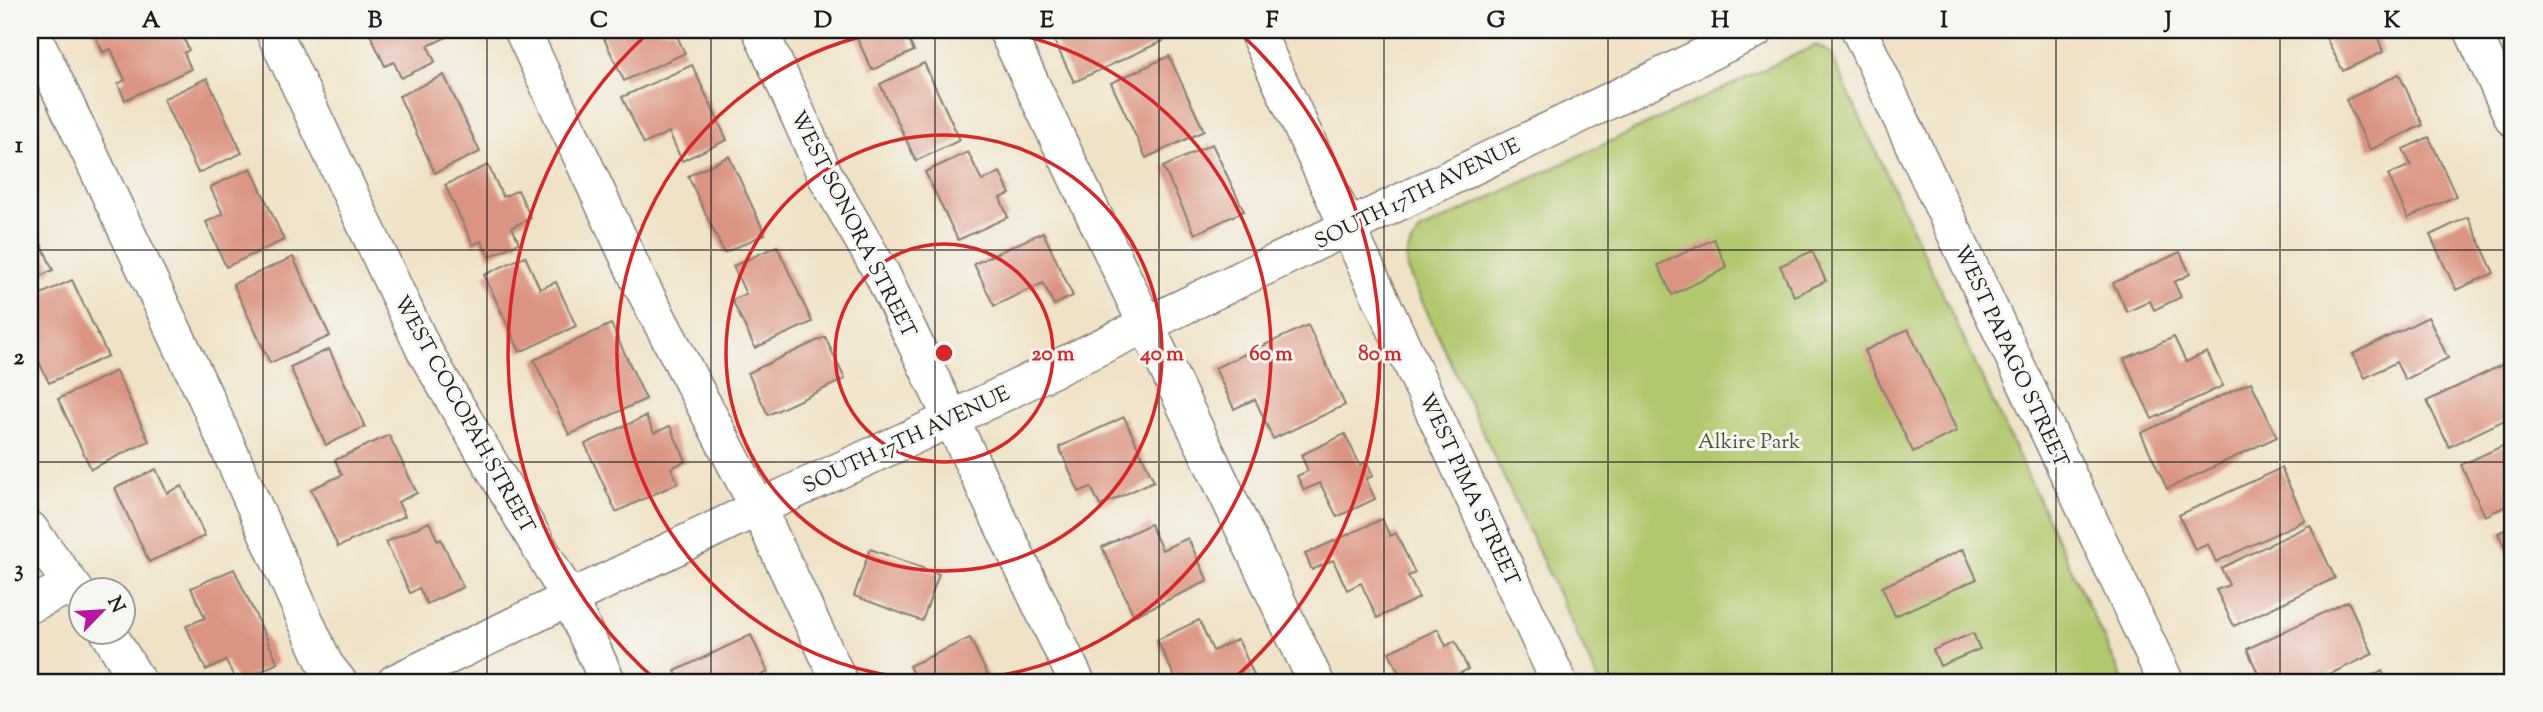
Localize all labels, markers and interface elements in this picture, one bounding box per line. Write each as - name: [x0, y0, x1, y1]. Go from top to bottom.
- text: A: [142, 5, 161, 38]
- text: B: [368, 5, 383, 38]
- text: C: [590, 5, 608, 38]
- text: D: [814, 5, 832, 38]
- text: E: [1040, 5, 1054, 38]
- text: F: [1266, 5, 1279, 38]
- text: G: [1487, 5, 1506, 38]
- text: H: [1711, 5, 1730, 38]
- text: I: [1940, 5, 1948, 38]
- text: J: [2163, 5, 2172, 38]
- text: K: [2384, 5, 2401, 38]
- street label: WEST SONORA STREET: [782, 106, 923, 344]
- text: 1: [15, 130, 23, 163]
- street label: SOUTH 17TH AVENUE: [1310, 132, 1526, 258]
- street label: WEST PAPAGO STREET: [1945, 241, 2075, 473]
- street label: WEST COCOPAH STREET: [385, 290, 541, 540]
- text: 20 m: [1032, 340, 1075, 370]
- text: 40 m: [1139, 340, 1184, 370]
- text: 60 m: [1249, 340, 1293, 370]
- text: 80 m: [1358, 340, 1402, 370]
- centre of rings: [932, 341, 956, 365]
- text: 2: [14, 342, 25, 375]
- street label: SOUTH 17TH AVENUE: [798, 379, 1016, 502]
- street label: WEST PIMA STREET: [1410, 388, 1526, 591]
- park label: Alkire Park: [1698, 428, 1801, 458]
- text: 3: [14, 554, 24, 587]
- north arrow: [66, 576, 136, 646]
- text: N: [100, 592, 131, 617]

